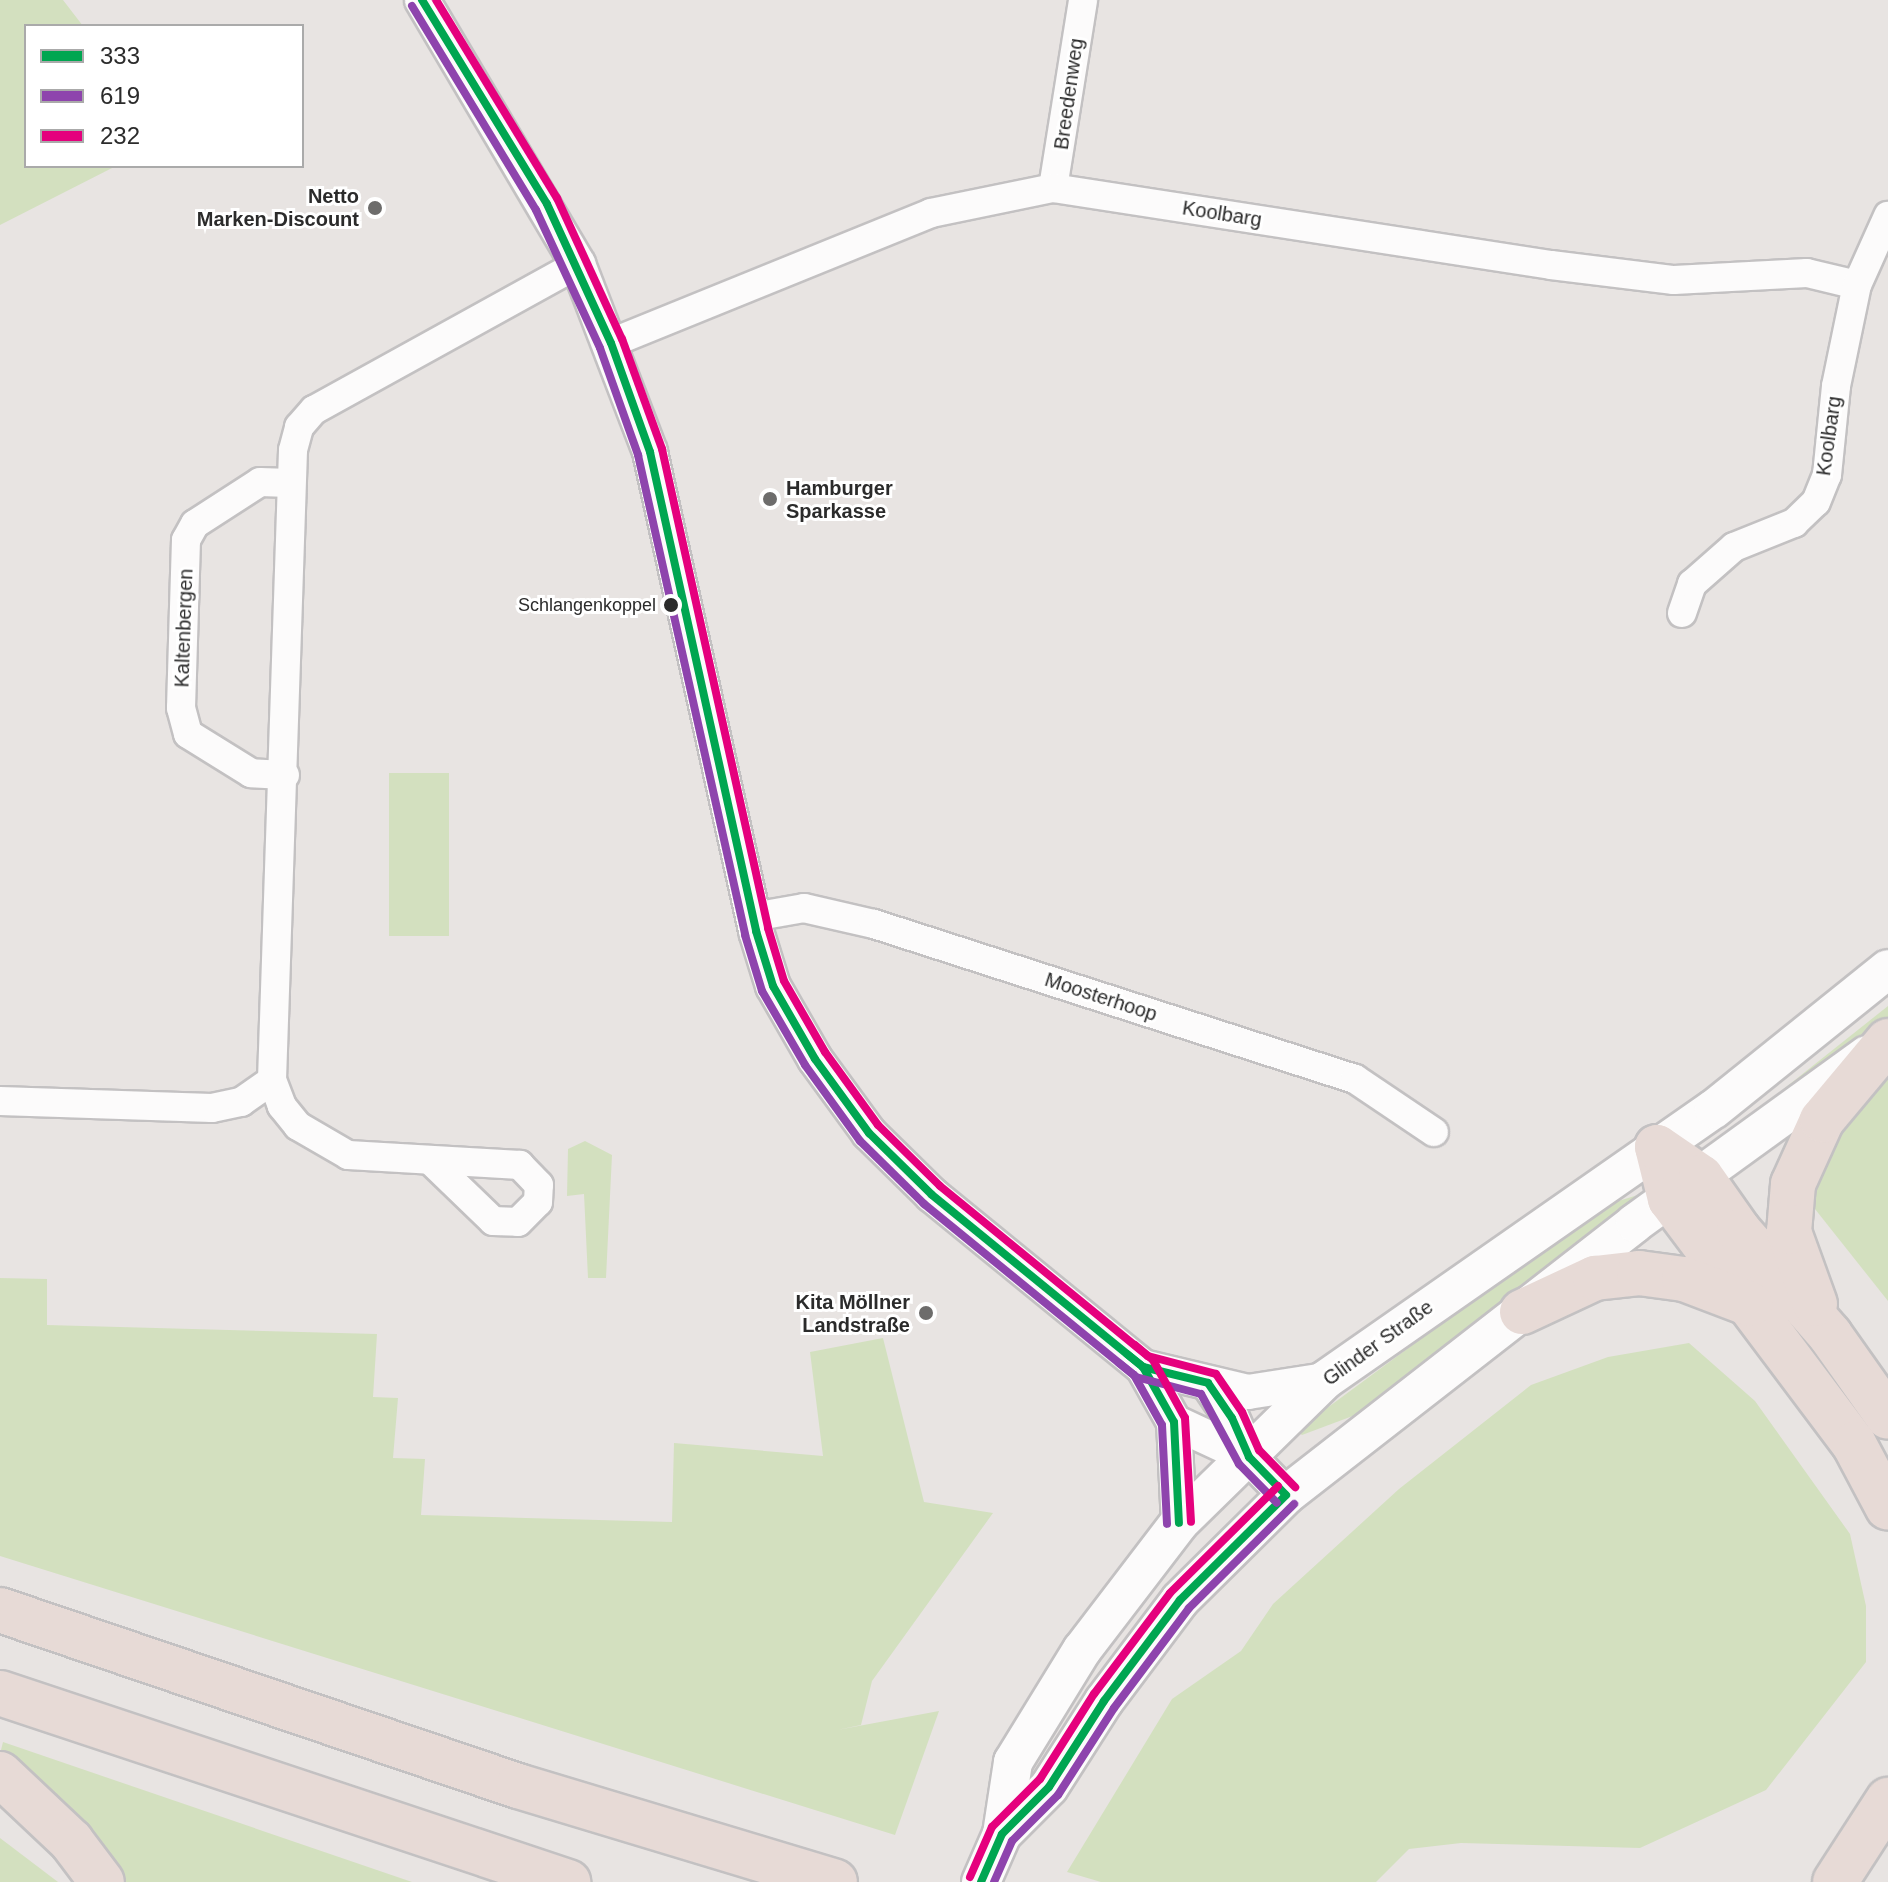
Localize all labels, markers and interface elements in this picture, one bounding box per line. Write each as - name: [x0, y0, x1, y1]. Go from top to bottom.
- legend: [24, 24, 304, 168]
- street label: Breedenweg: [1049, 37, 1089, 151]
- text: 333: [100, 42, 140, 69]
- text: 619: [100, 82, 140, 109]
- text: 232: [100, 122, 140, 149]
- place label: Netto Marken-Discount: [197, 184, 359, 231]
- street label: Koolbarg: [1181, 196, 1263, 232]
- marker: Netto Marken-Discount: [366, 199, 384, 217]
- street label: Koolbarg: [1812, 395, 1846, 477]
- place label: Hamburger Sparkasse: [786, 476, 893, 523]
- marker: Hamburger Sparkasse: [761, 490, 779, 508]
- street label: Kaltenbergen: [170, 568, 198, 688]
- place label: Schlangenkoppel: [518, 594, 656, 616]
- marker: Schlangenkoppel: [663, 597, 679, 613]
- street label: Moosterhoop: [1042, 968, 1160, 1026]
- place label: Kita Möllner Landstraße: [796, 1290, 910, 1337]
- street label: Glinder Straße: [1318, 1295, 1438, 1391]
- marker: Kita Möllner Landstraße: [917, 1304, 935, 1322]

